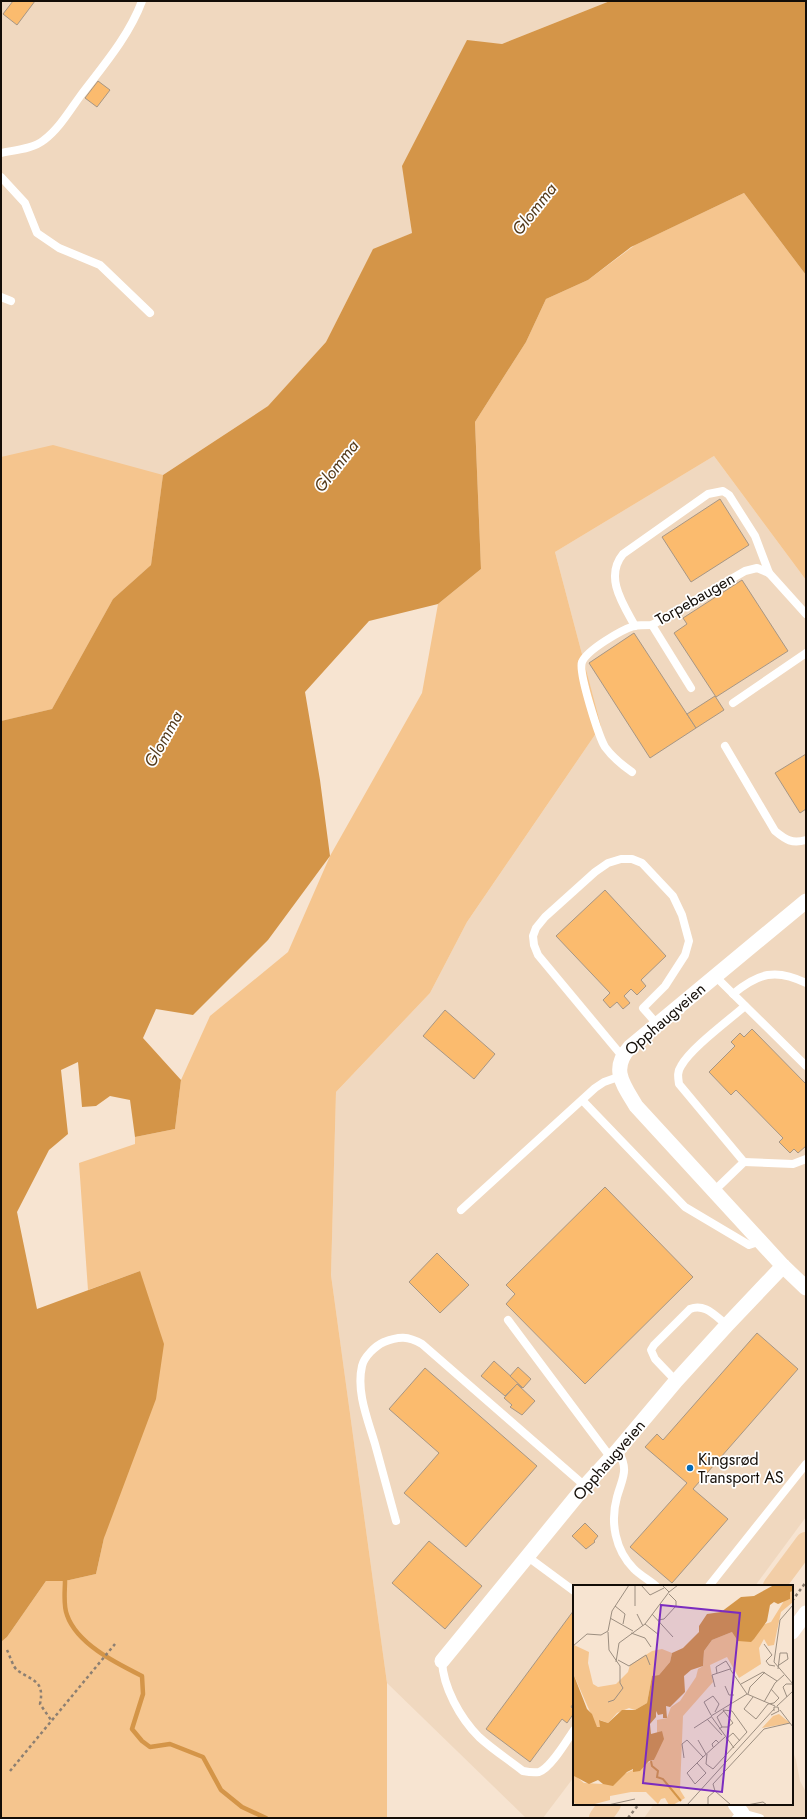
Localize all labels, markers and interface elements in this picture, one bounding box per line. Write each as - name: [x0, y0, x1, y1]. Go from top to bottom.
- water label: Glomma: [506, 177, 563, 240]
- water label: Glomma: [308, 434, 365, 497]
- street label: Torpebaugen: [651, 567, 739, 631]
- water label: Glomma: [138, 706, 189, 771]
- street label: Opphaugveien: [620, 977, 710, 1061]
- street label: Opphaugveien: [567, 1415, 651, 1505]
- place label: Kingsrød Transport AS: [698, 1448, 784, 1489]
- marker: Kingsrød Transport AS: [685, 1463, 695, 1473]
- inset map: [573, 1585, 793, 1805]

